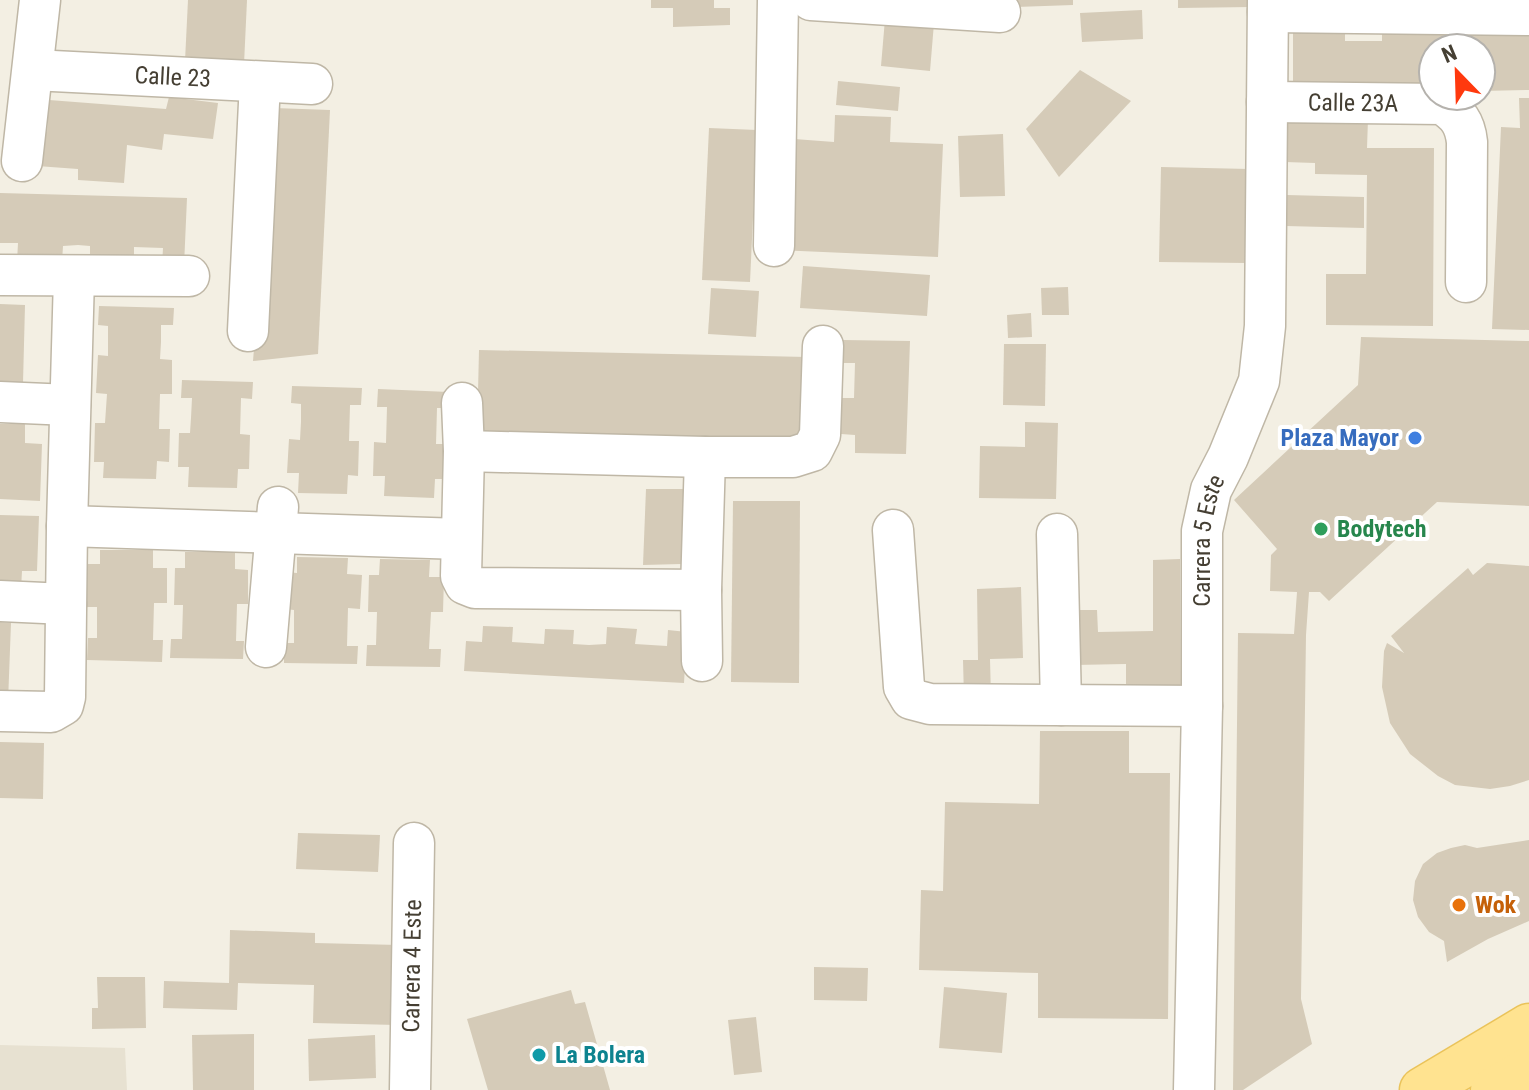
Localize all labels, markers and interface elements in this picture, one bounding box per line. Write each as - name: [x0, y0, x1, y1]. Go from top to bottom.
- north arrow: [1417, 32, 1497, 112]
- text: N: [1438, 40, 1460, 68]
- street label: Calle 23: [134, 61, 212, 93]
- street label: Calle 23A: [1308, 88, 1399, 118]
- place label: Plaza Mayor: [1281, 424, 1399, 452]
- marker: Plaza Mayor: [1406, 429, 1424, 447]
- street label: Carrera 5 Este: [1188, 470, 1231, 607]
- place label: Bodytech: [1337, 515, 1427, 543]
- marker: Bodytech: [1312, 520, 1330, 538]
- place label: Wok: [1475, 891, 1517, 919]
- marker: Wok: [1450, 896, 1468, 914]
- street label: Carrera 4 Este: [397, 899, 427, 1033]
- place label: La Bolera: [555, 1041, 645, 1069]
- marker: La Bolera: [530, 1046, 548, 1064]

